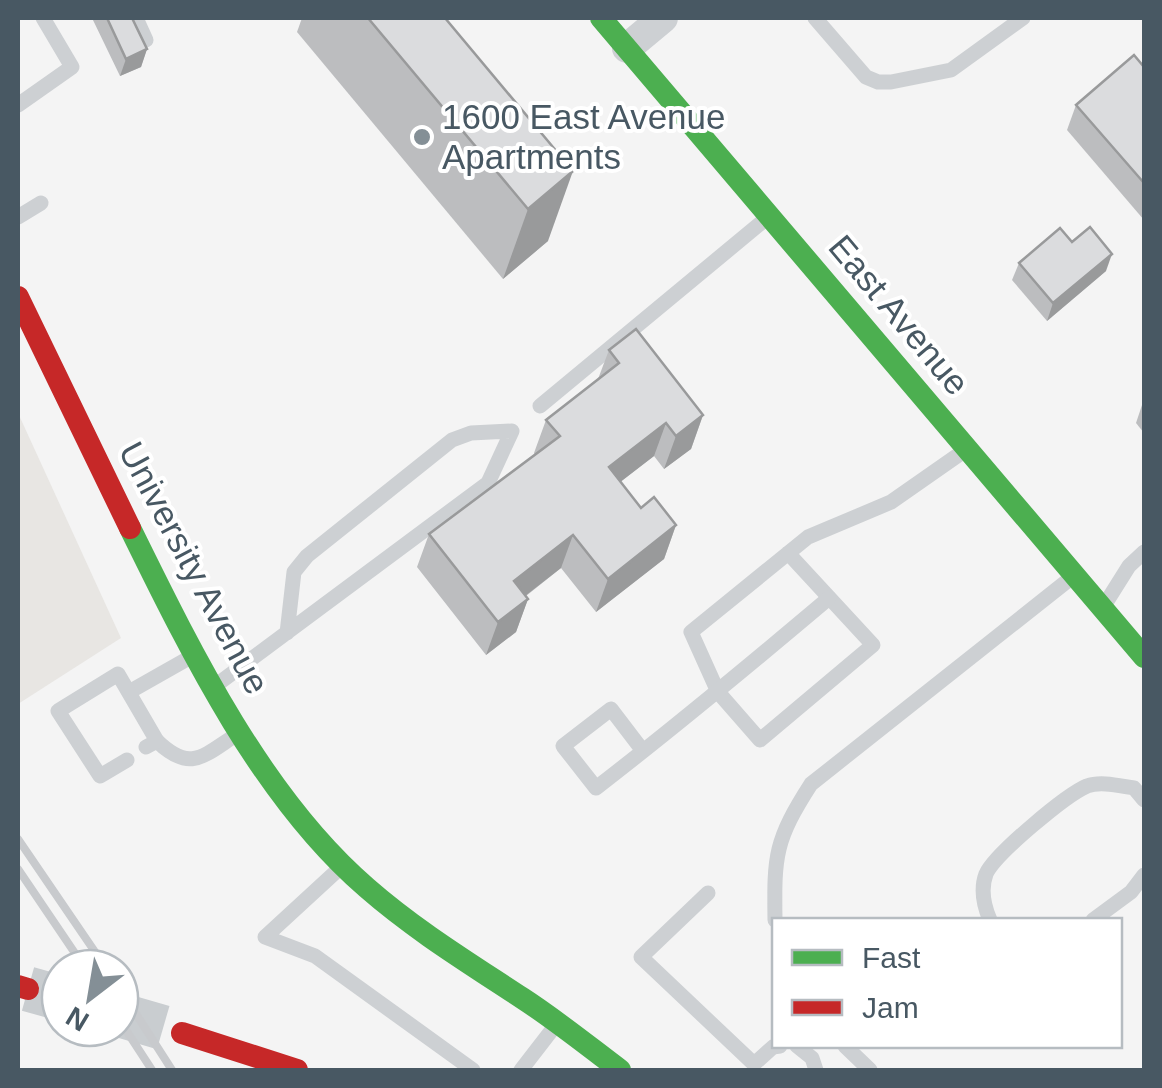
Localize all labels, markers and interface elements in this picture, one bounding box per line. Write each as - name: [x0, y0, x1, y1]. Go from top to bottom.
- place label: 1600 East Avenue Apartments: [442, 97, 726, 176]
- marker: 1600 East Avenue Apartments: [411, 126, 433, 148]
- street label: East Avenue: [821, 227, 977, 402]
- street label: University Avenue: [112, 435, 277, 700]
- legend: [772, 918, 1122, 1048]
- text: Fast: [862, 941, 921, 974]
- north arrow: [40, 948, 140, 1048]
- text: Jam: [862, 991, 919, 1024]
- text: N: [61, 1001, 94, 1037]

